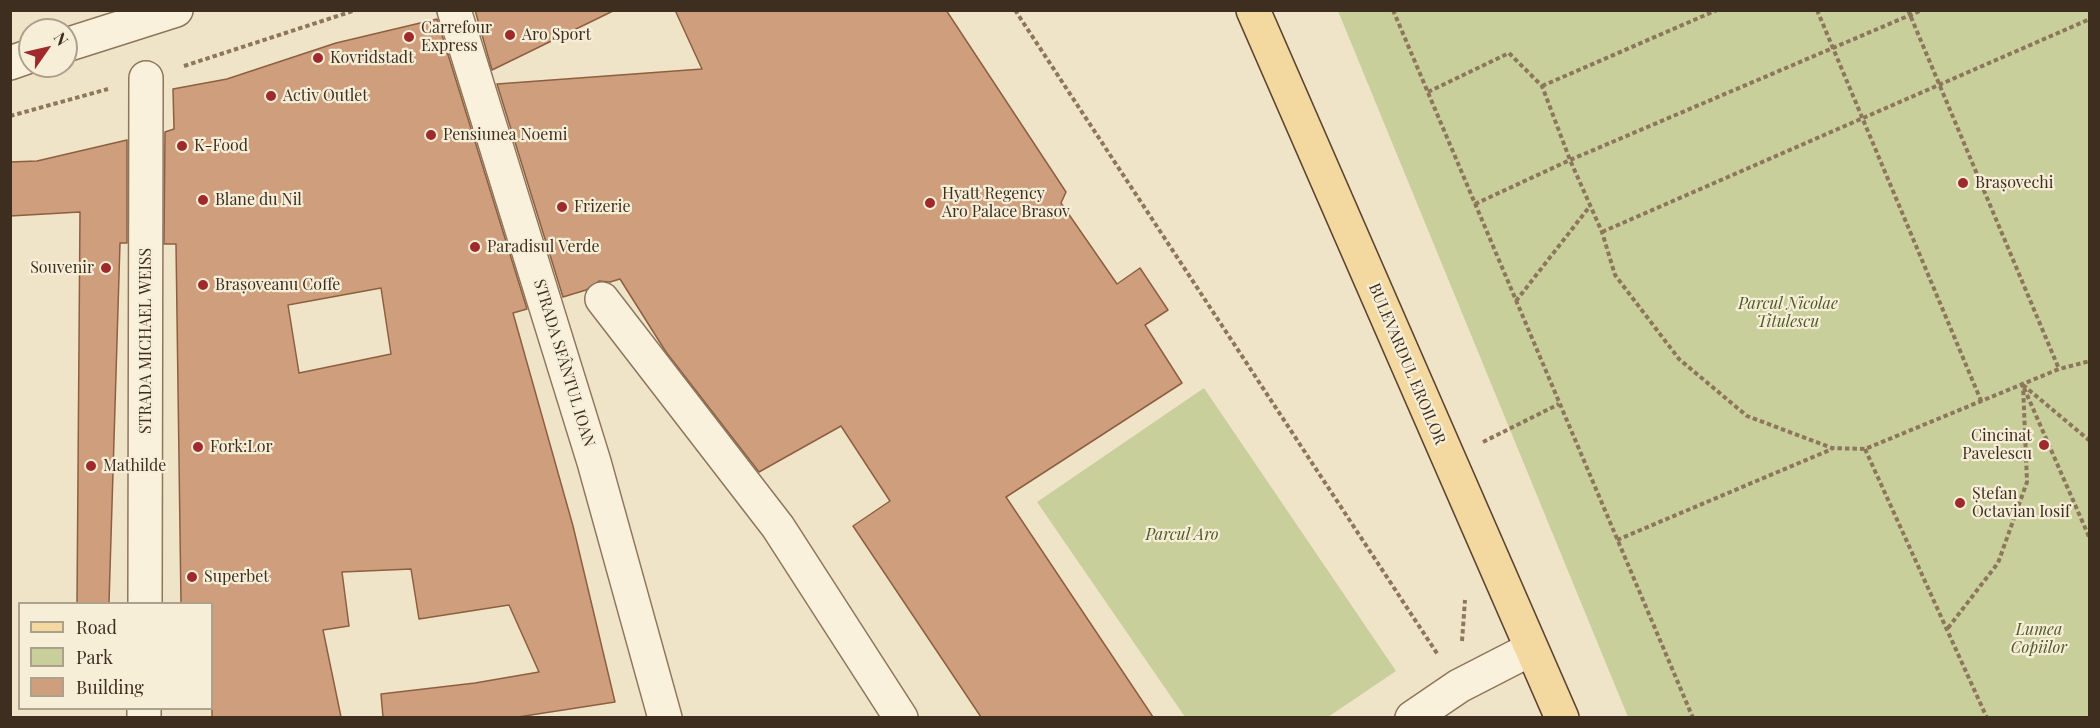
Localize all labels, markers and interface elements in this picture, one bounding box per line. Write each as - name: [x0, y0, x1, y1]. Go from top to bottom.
- north arrow: [18, 18, 78, 78]
- place label: Carrefour Express: [421, 18, 492, 56]
- place label: Aro Sport: [522, 25, 591, 45]
- text: N: [50, 28, 74, 49]
- marker: Aro Sport: [503, 28, 517, 42]
- marker: Carrefour Express: [402, 30, 416, 44]
- place label: Kovridstadt: [330, 48, 414, 68]
- marker: Kovridstadt: [311, 51, 325, 65]
- place label: Activ Outlet: [283, 86, 368, 106]
- marker: Activ Outlet: [264, 89, 278, 103]
- place label: Pensiunea Noemi: [443, 125, 567, 145]
- marker: Pensiunea Noemi: [424, 128, 438, 142]
- place label: K-Food: [194, 136, 248, 156]
- marker: K-Food: [175, 139, 189, 153]
- place label: Brașovechi: [1975, 173, 2053, 193]
- marker: Brașovechi: [1956, 176, 1970, 190]
- place label: Hyatt Regency Aro Palace Brasov: [942, 184, 1070, 222]
- place label: Blane du Nil: [215, 190, 302, 210]
- marker: Blane du Nil: [196, 193, 210, 207]
- marker: Hyatt Regency Aro Palace Brasov: [923, 196, 937, 210]
- place label: Frizerie: [574, 197, 631, 217]
- marker: Frizerie: [555, 200, 569, 214]
- place label: Paradisul Verde: [487, 237, 600, 257]
- marker: Paradisul Verde: [468, 240, 482, 254]
- street label: STRADA MICHAEL WEISS: [136, 248, 156, 434]
- place label: Souvenir: [30, 258, 94, 278]
- marker: Souvenir: [99, 261, 113, 275]
- place label: Brașoveanu Coffe: [215, 275, 340, 295]
- street label: STRADA SFÂNTUL IOAN: [529, 277, 599, 449]
- marker: Brașoveanu Coffe: [196, 278, 210, 292]
- street label: BULEVARDUL EROILOR: [1364, 280, 1450, 448]
- park label: Parcul Nicolae Titulescu: [1738, 294, 1838, 332]
- place label: Cincinat Pavelescu: [1962, 426, 2032, 464]
- place label: Fork:Lor: [210, 437, 273, 457]
- marker: Cincinat Pavelescu: [2037, 438, 2051, 452]
- marker: Fork:Lor: [191, 440, 205, 454]
- place label: Mathilde: [103, 456, 166, 476]
- marker: Mathilde: [84, 459, 98, 473]
- place label: Ștefan Octavian Iosif: [1972, 484, 2070, 522]
- marker: Ștefan Octavian Iosif: [1953, 496, 1967, 510]
- park label: Parcul Aro: [1146, 525, 1218, 545]
- place label: Superbet: [204, 567, 269, 587]
- marker: Superbet: [185, 570, 199, 584]
- legend: [18, 602, 213, 710]
- text: Road: [76, 615, 117, 639]
- park label: Lumea Copiilor: [2011, 620, 2067, 658]
- text: Park: [76, 645, 113, 669]
- text: Building: [76, 675, 144, 699]

